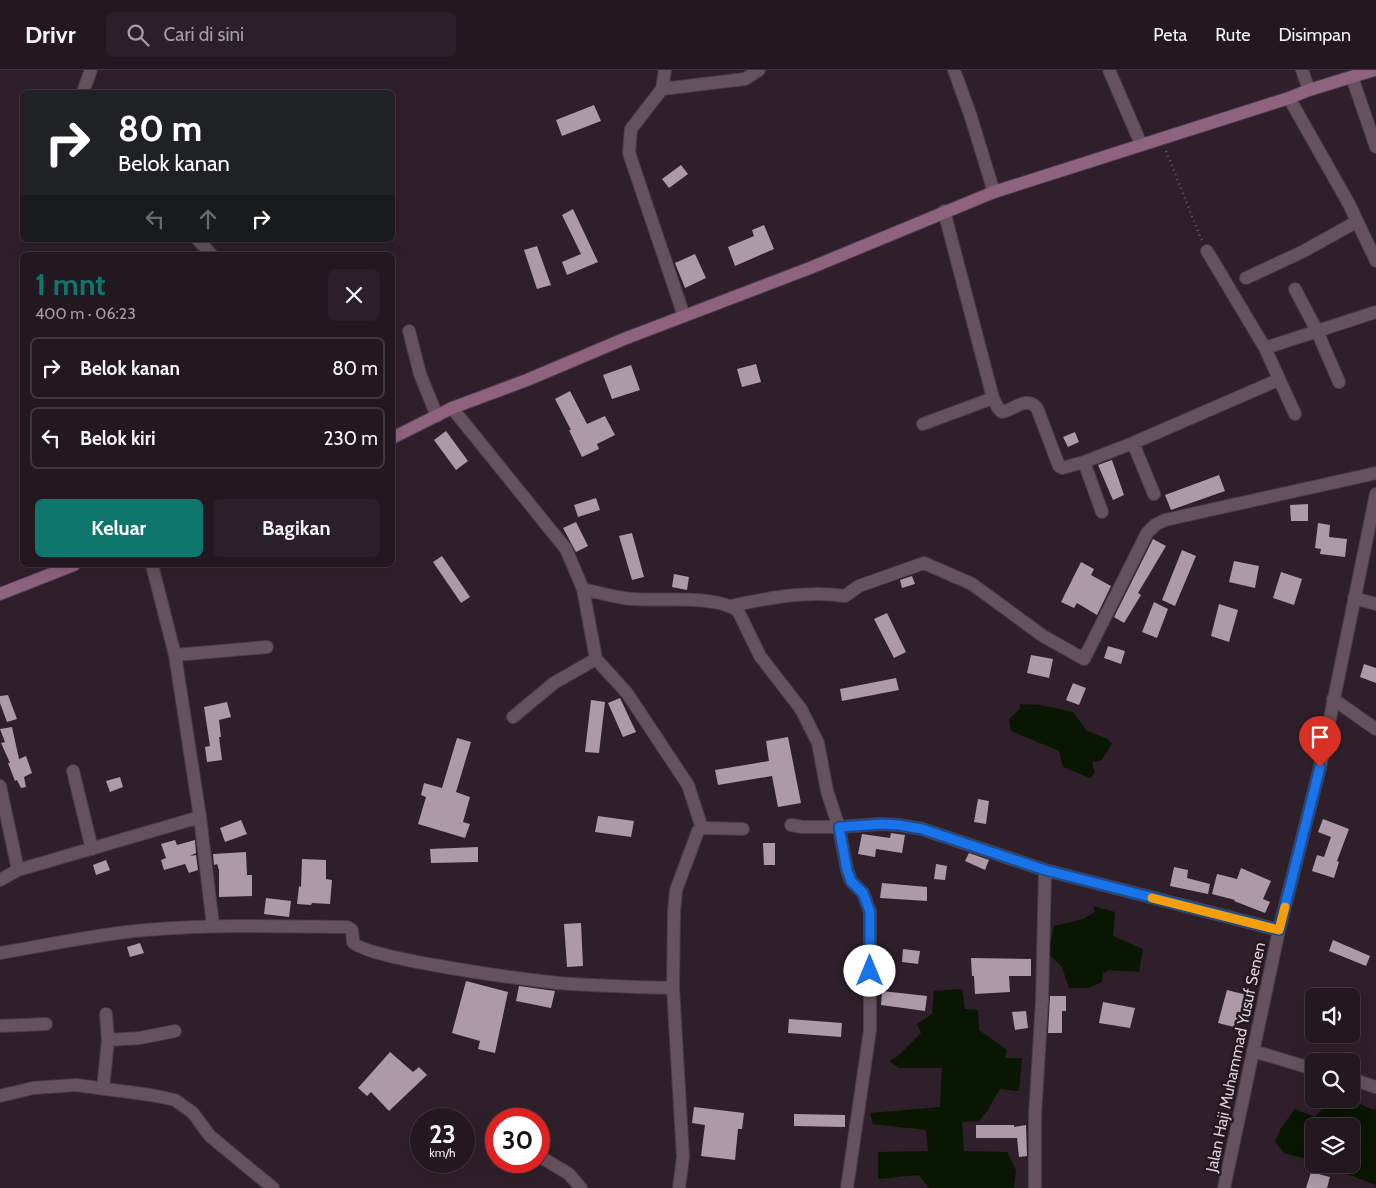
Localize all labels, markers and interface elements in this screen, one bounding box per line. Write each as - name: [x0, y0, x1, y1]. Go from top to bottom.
- search box: [106, 12, 456, 57]
- text: Drivr: [25, 20, 76, 49]
- icon: search: [124, 21, 152, 49]
- text: Cari di sini: [164, 23, 244, 46]
- text: Peta: [1153, 24, 1187, 46]
- text: Rute: [1215, 24, 1250, 46]
- text: Disimpan: [1278, 24, 1351, 46]
- text: 80 m: [118, 107, 202, 150]
- icon: right: [35, 110, 100, 175]
- text: Belok kanan: [118, 150, 230, 177]
- icon: left: [141, 205, 169, 233]
- icon: ahead: [194, 205, 222, 233]
- icon: right: [247, 205, 275, 233]
- text: 1 mnt: [35, 266, 106, 303]
- button: close: [328, 269, 380, 321]
- text: 400 m · 06:23: [35, 304, 136, 323]
- icon: right: [37, 354, 65, 382]
- text: Belok kanan: [80, 357, 180, 380]
- text: 80 m: [332, 357, 378, 380]
- icon: left: [37, 424, 65, 452]
- text: Belok kiri: [80, 427, 156, 450]
- text: 230 m: [324, 427, 378, 450]
- button: Keluar: [35, 499, 203, 557]
- button: Bagikan: [213, 499, 380, 557]
- pin: [1299, 716, 1341, 767]
- icon: arrive: [1306, 723, 1334, 751]
- street label: Jalan Haji Muhammad Yusuf Senen: [1202, 940, 1269, 1175]
- position arrow: [843, 944, 895, 996]
- map controls: [1305, 988, 1360, 1173]
- button: sound: [1305, 988, 1360, 1043]
- button: search: [1305, 1053, 1360, 1108]
- speed limit sign: 30: [485, 1108, 550, 1173]
- button: layers: [1305, 1118, 1360, 1173]
- text: 23: [429, 1119, 456, 1149]
- text: km/h: [429, 1145, 456, 1160]

